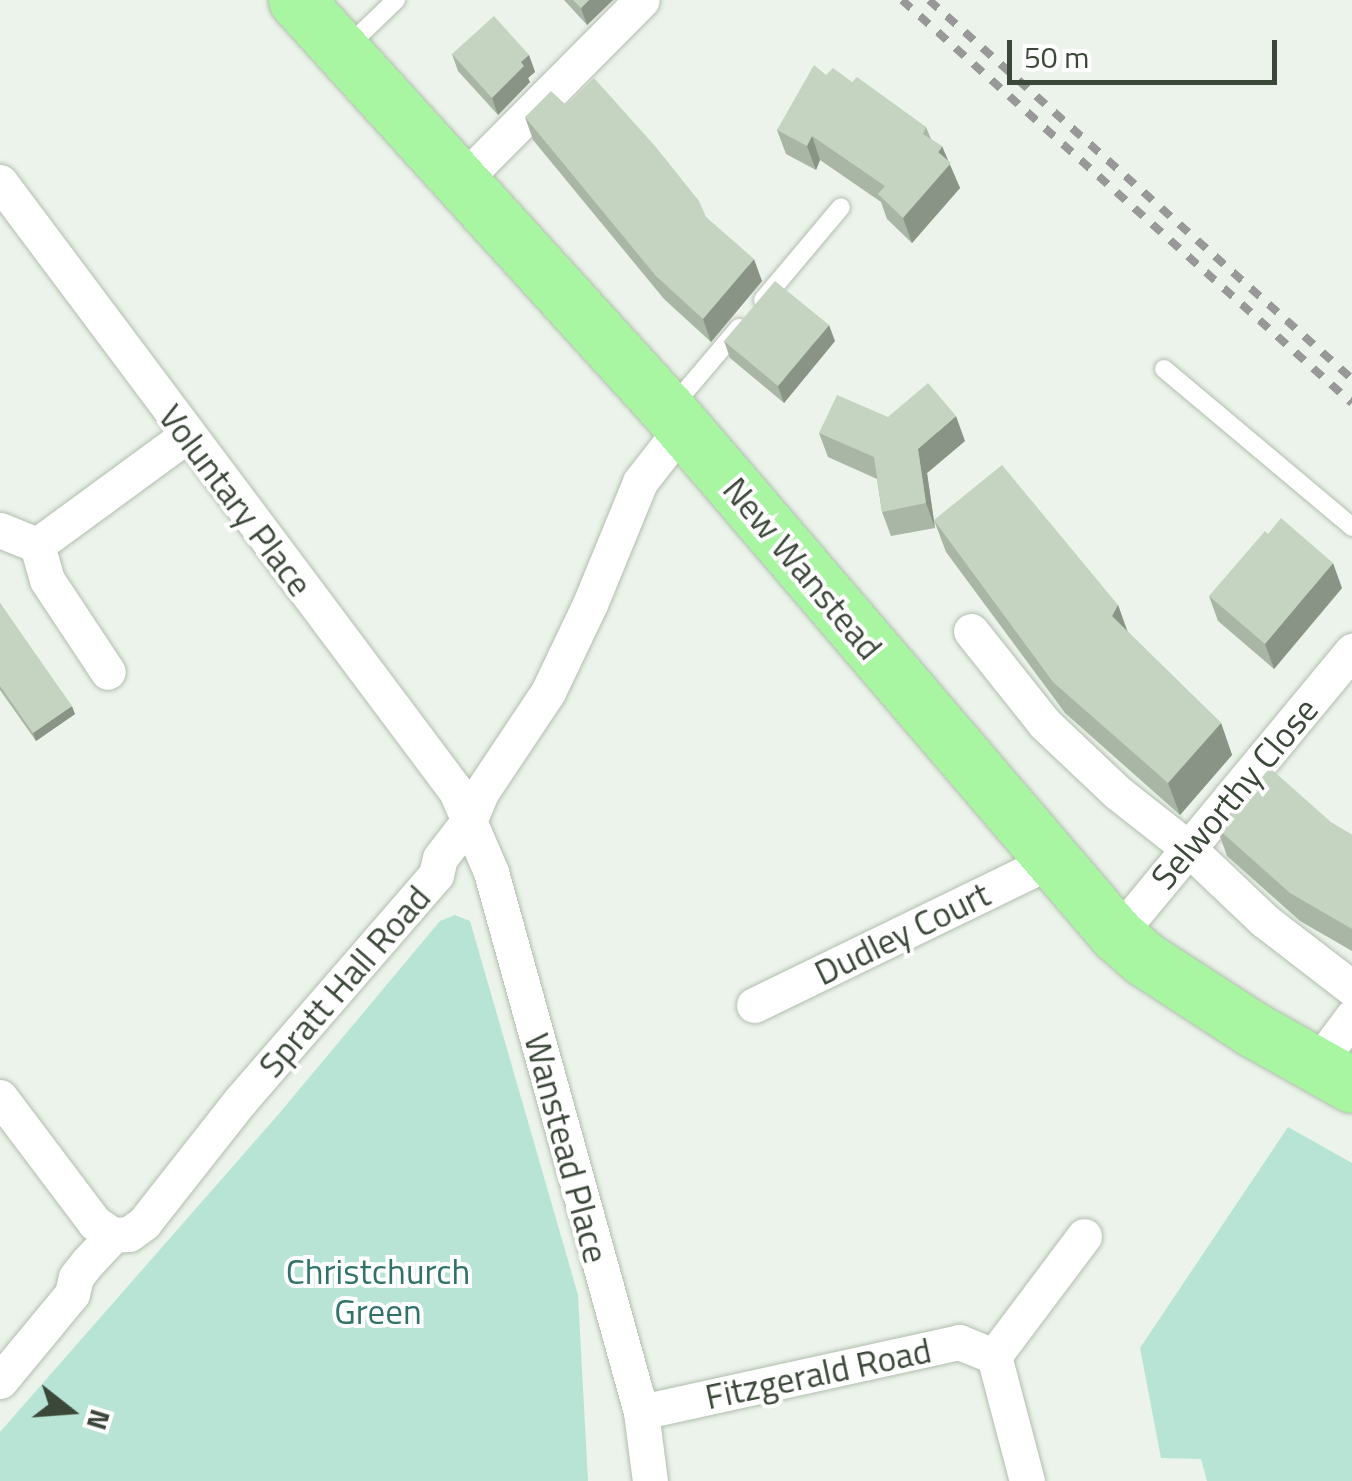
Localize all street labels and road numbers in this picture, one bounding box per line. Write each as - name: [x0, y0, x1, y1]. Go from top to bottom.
- street label: Voluntary Place: [150, 396, 322, 604]
- street label: New Wanstead: [715, 469, 891, 667]
- street label: Selworthy Close: [1142, 689, 1326, 897]
- street label: Dudley Court: [807, 873, 997, 993]
- street label: Spratt Hall Road: [249, 877, 439, 1085]
- street label: Wanstead Place: [516, 1029, 618, 1267]
- street label: Fitzgerald Road: [701, 1329, 935, 1417]

